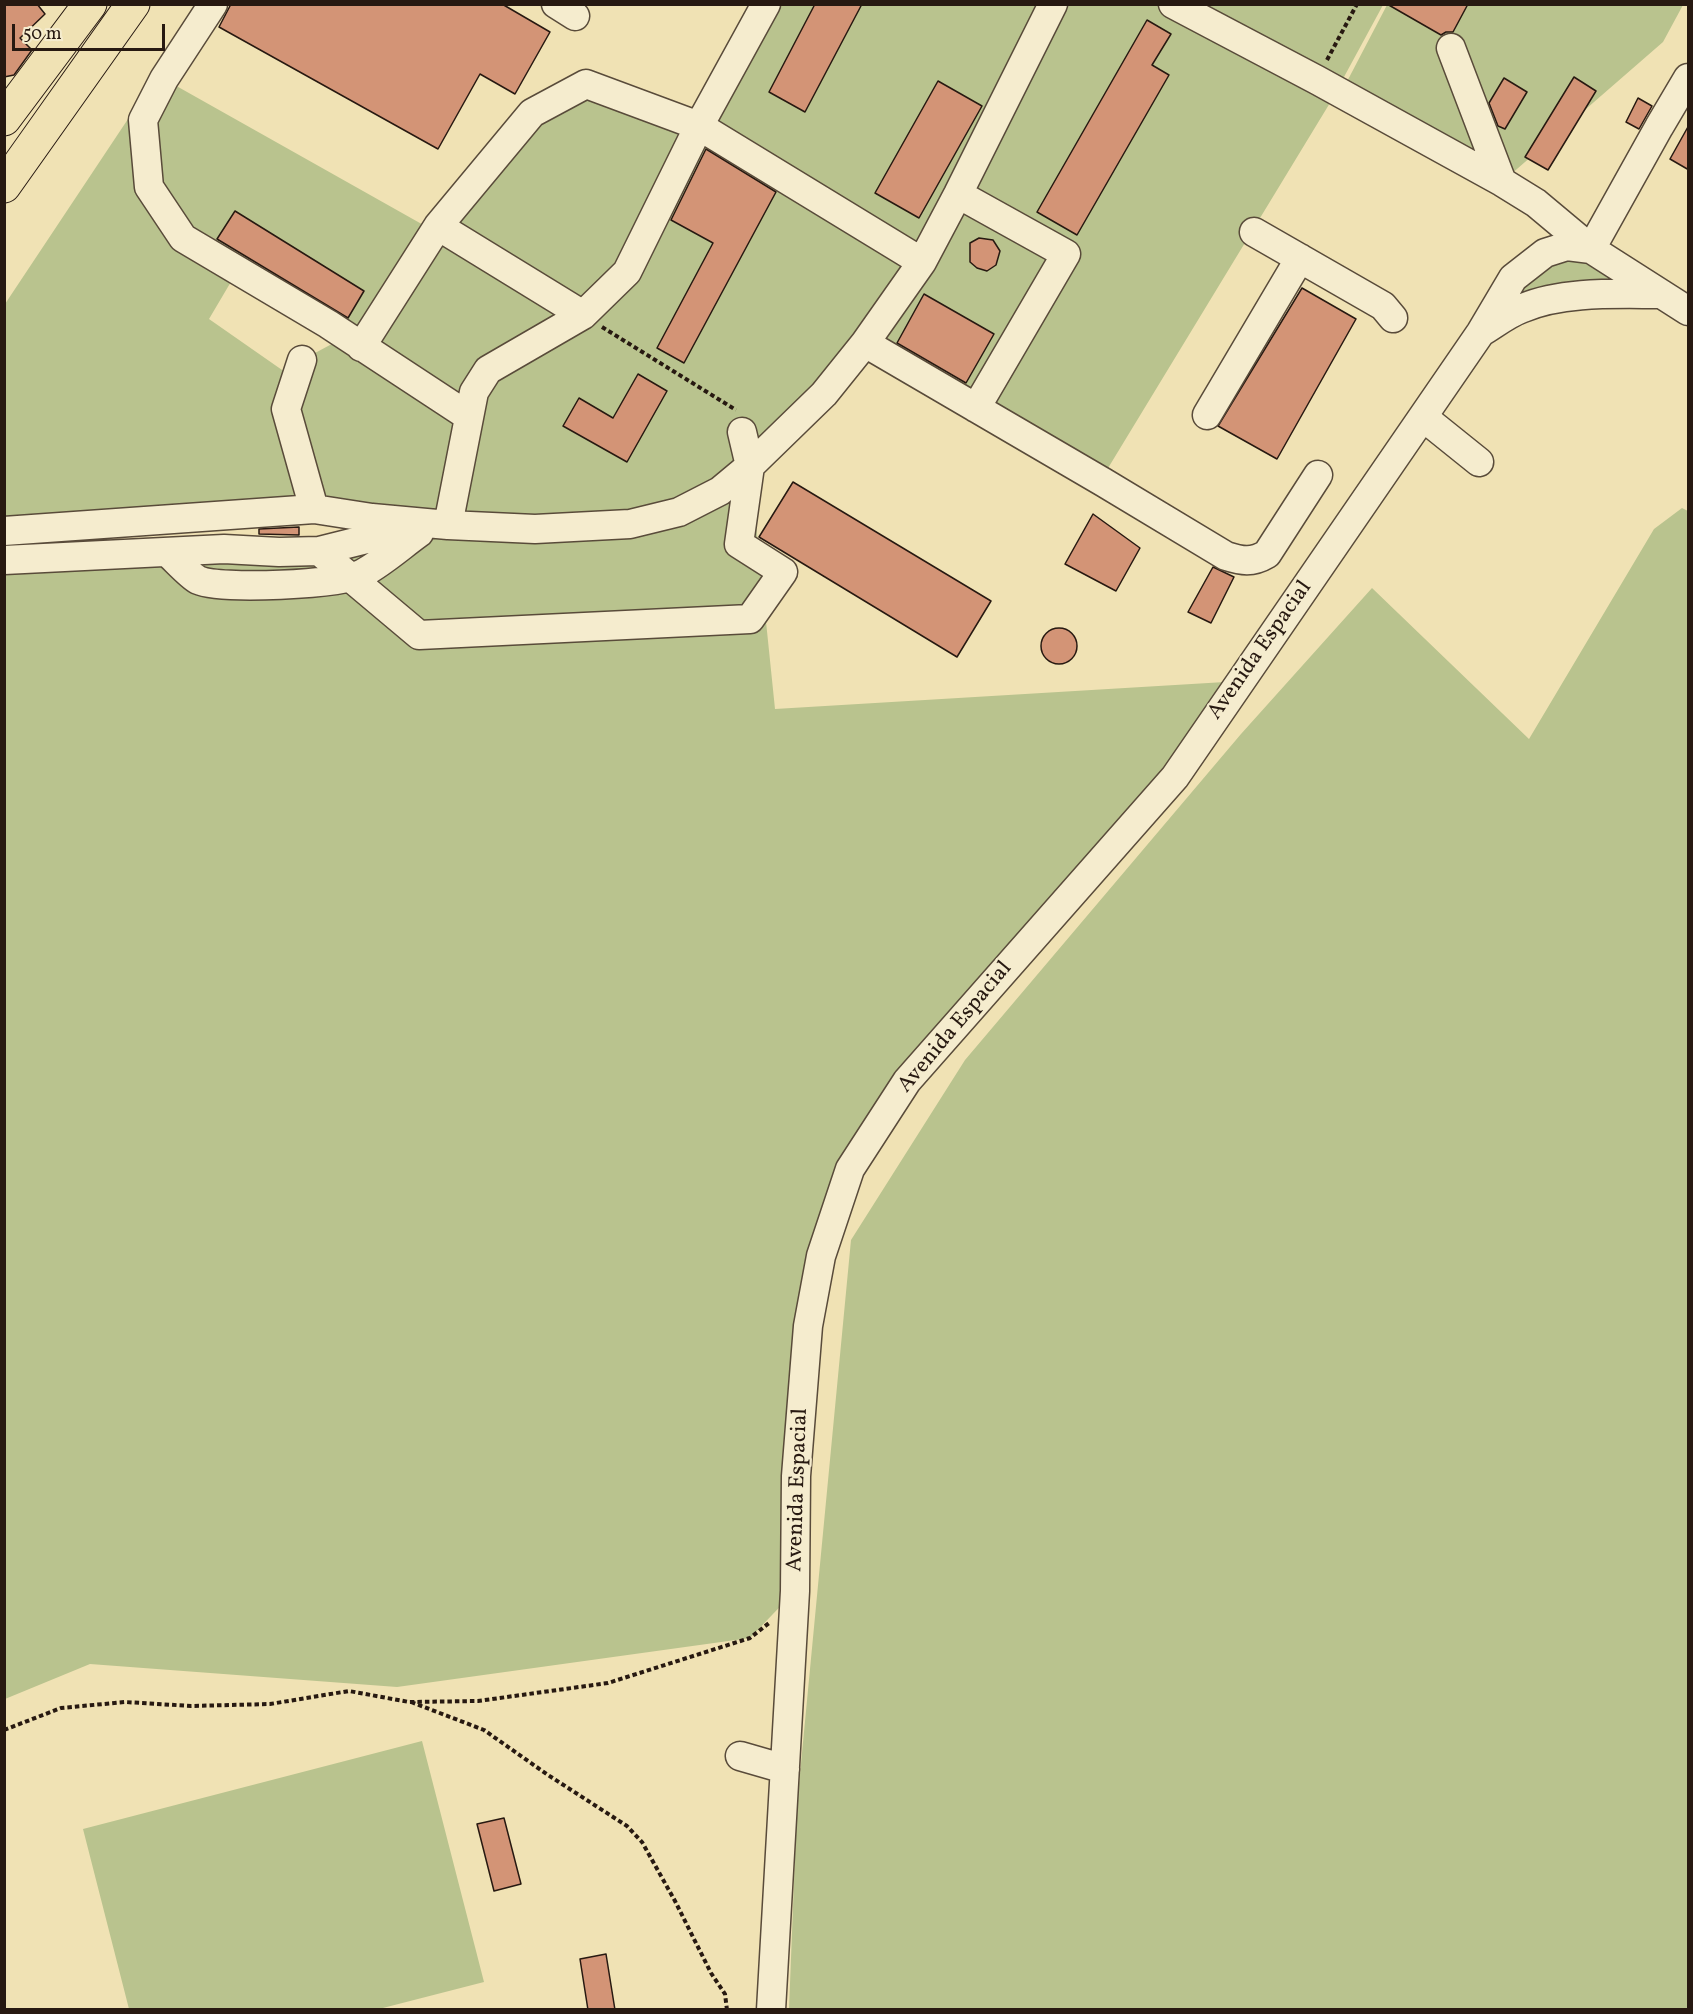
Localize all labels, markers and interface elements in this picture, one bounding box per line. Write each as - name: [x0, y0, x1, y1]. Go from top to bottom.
- scale bar: [15, 12, 168, 50]
- text: 50 m: [23, 22, 62, 47]
- street label: Avenida Espacial: [1203, 576, 1319, 726]
- street label: Avenida Espacial: [893, 957, 1019, 1099]
- street label: Avenida Espacial: [783, 1408, 815, 1572]

